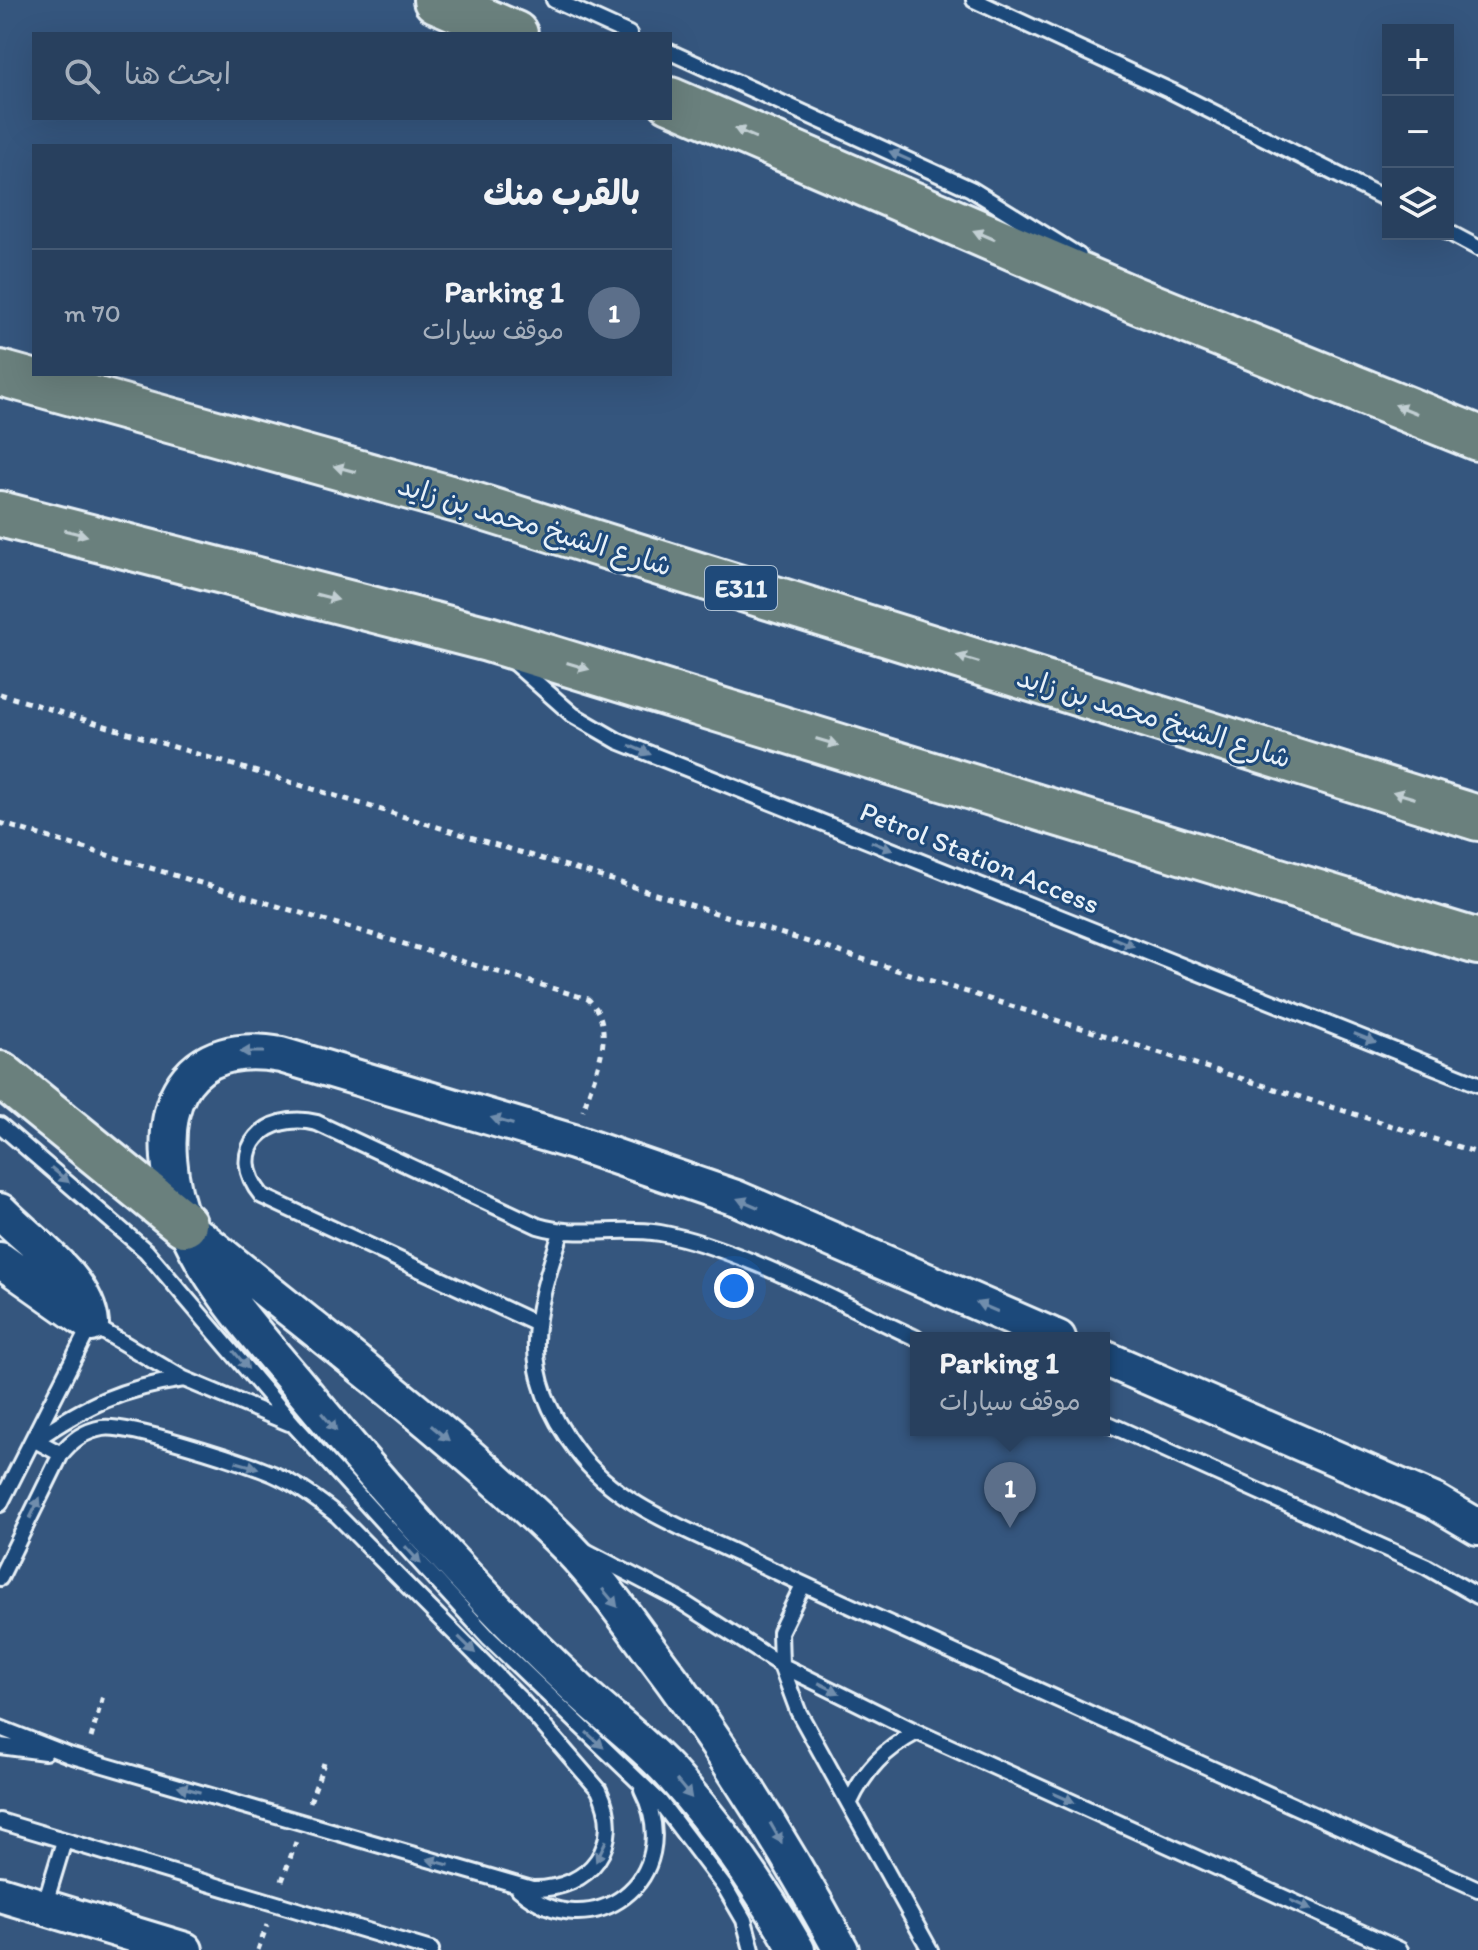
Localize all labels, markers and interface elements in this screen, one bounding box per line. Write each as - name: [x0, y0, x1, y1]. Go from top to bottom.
- map controls: [1382, 24, 1454, 240]
- button: +: [1382, 24, 1454, 96]
- search box: [32, 32, 672, 120]
- icon: search: [60, 54, 104, 98]
- text: ابحث هنا: [124, 55, 231, 92]
- button: −: [1382, 96, 1454, 168]
- one-way arrow: [733, 126, 757, 139]
- one-way arrow: [889, 149, 912, 163]
- button: layers: [1382, 168, 1454, 240]
- text: بالقرب منك: [483, 173, 640, 214]
- one-way arrow: [972, 229, 996, 242]
- text: Parking 1: [444, 273, 564, 310]
- text: 70 m: [64, 297, 121, 329]
- text: 1: [608, 297, 620, 329]
- text: موقف سيارات: [423, 314, 564, 346]
- one-way arrow: [1394, 402, 1418, 415]
- one-way arrow: [332, 462, 357, 474]
- street label: شارع الشيخ محمد بن زايد: [393, 467, 676, 586]
- one-way arrow: [63, 527, 88, 539]
- road number: E311: [705, 566, 777, 610]
- one-way arrow: [315, 592, 340, 604]
- one-way arrow: [956, 652, 980, 665]
- street label: شارع الشيخ محمد بن زايد: [1012, 659, 1295, 778]
- one-way arrow: [566, 660, 590, 673]
- one-way arrow: [815, 737, 839, 749]
- one-way arrow: [628, 744, 652, 757]
- one-way arrow: [1391, 788, 1415, 801]
- street label: Petrol Station Access: [855, 793, 1105, 921]
- one-way arrow: [870, 840, 894, 853]
- one-way arrow: [1111, 936, 1135, 949]
- one-way arrow: [1353, 1032, 1377, 1045]
- one-way arrow: [239, 1046, 264, 1058]
- one-way arrow: [489, 1114, 513, 1127]
- one-way arrow: [49, 1166, 69, 1183]
- one-way arrow: [736, 1197, 760, 1210]
- your location: [714, 1268, 754, 1308]
- one-way arrow: [975, 1300, 999, 1314]
- popup: [910, 1332, 1110, 1436]
- text: Parking 1: [939, 1344, 1059, 1381]
- one-way arrow: [232, 1350, 249, 1370]
- text: موقف سيارات: [939, 1385, 1081, 1417]
- one-way arrow: [320, 1412, 337, 1432]
- one-way arrow: [429, 1424, 449, 1441]
- one-way arrow: [235, 1459, 259, 1472]
- pin: 1: [984, 1462, 1036, 1528]
- one-way arrow: [28, 1497, 41, 1520]
- one-way arrow: [403, 1546, 421, 1565]
- one-way arrow: [601, 1588, 618, 1608]
- one-way arrow: [457, 1636, 476, 1654]
- one-way arrow: [817, 1681, 840, 1695]
- one-way arrow: [585, 1731, 604, 1749]
- one-way arrow: [675, 1779, 692, 1799]
- one-way arrow: [176, 1782, 200, 1795]
- one-way arrow: [1052, 1792, 1076, 1805]
- one-way arrow: [769, 1822, 783, 1844]
- one-way arrow: [594, 1839, 608, 1862]
- one-way arrow: [426, 1855, 450, 1868]
- one-way arrow: [1289, 1899, 1313, 1912]

